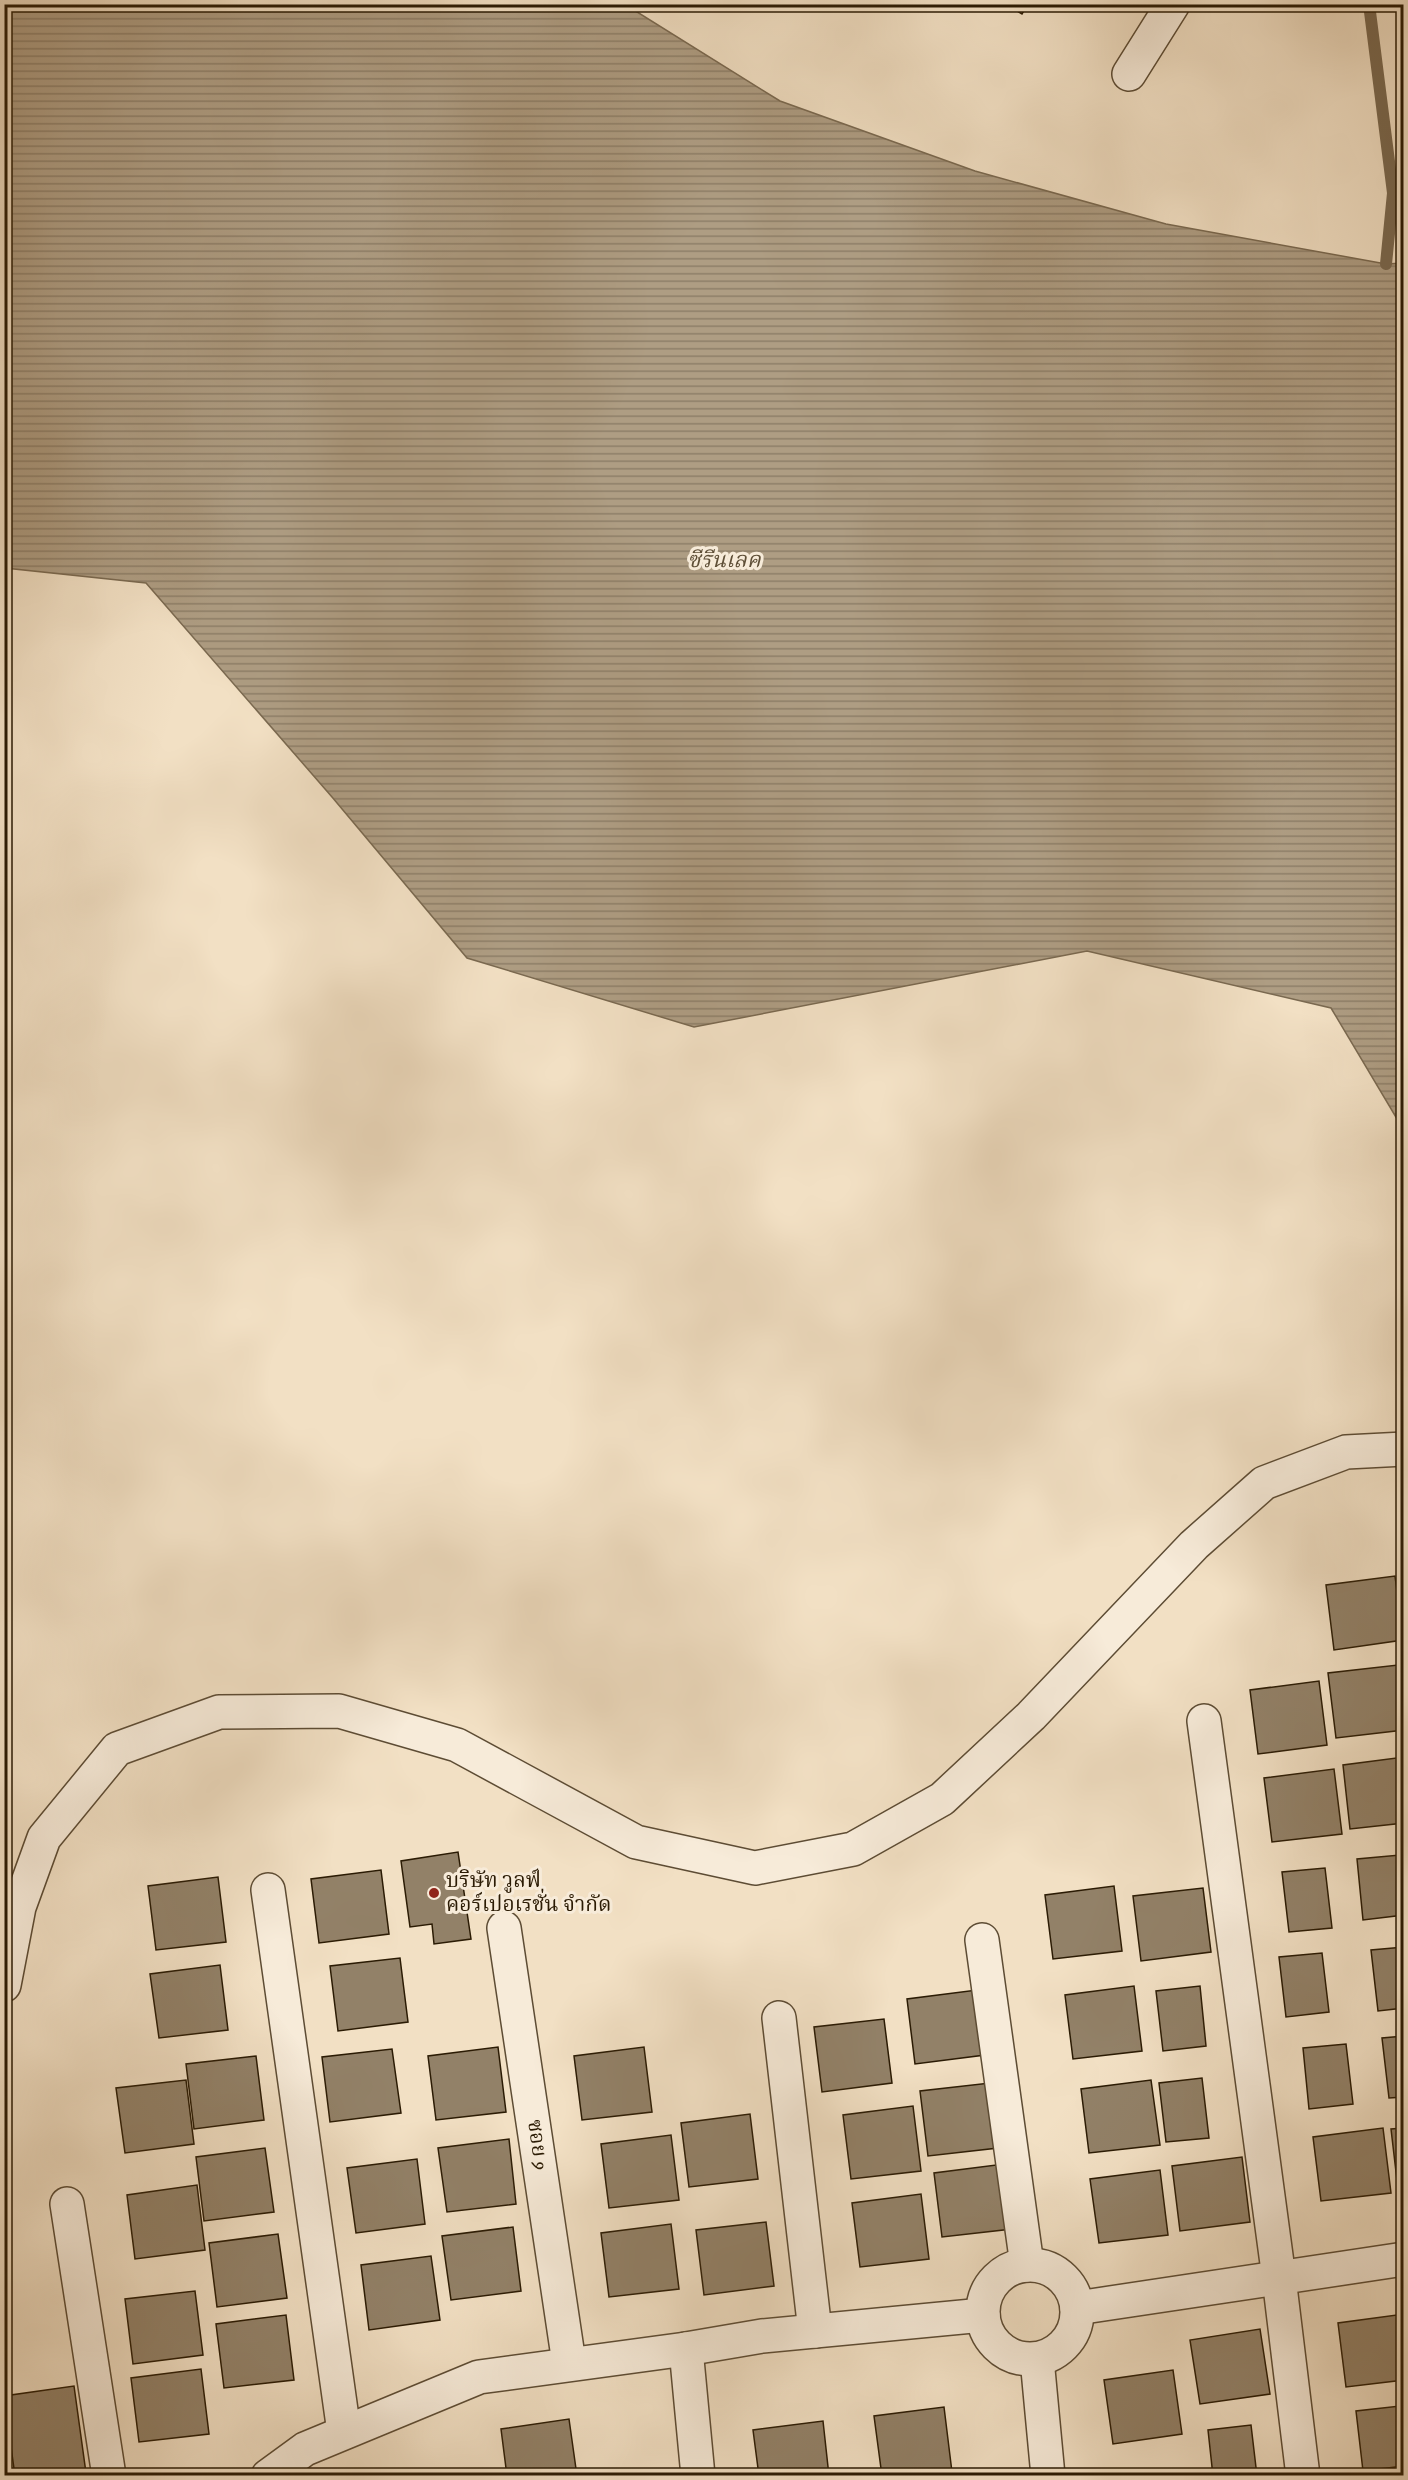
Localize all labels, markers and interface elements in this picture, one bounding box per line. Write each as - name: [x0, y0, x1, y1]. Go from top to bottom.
- water label: ซีรีนเลค: [687, 547, 762, 575]
- place label: บริษัท วูลฟ์ คอร์เปอเรชั่น จำกัด: [446, 1868, 611, 1919]
- marker: บริษัท วูลฟ์ คอร์เปอเรชั่น จำกัด: [427, 1886, 441, 1900]
- street label: ซอย 9: [520, 2118, 554, 2172]

